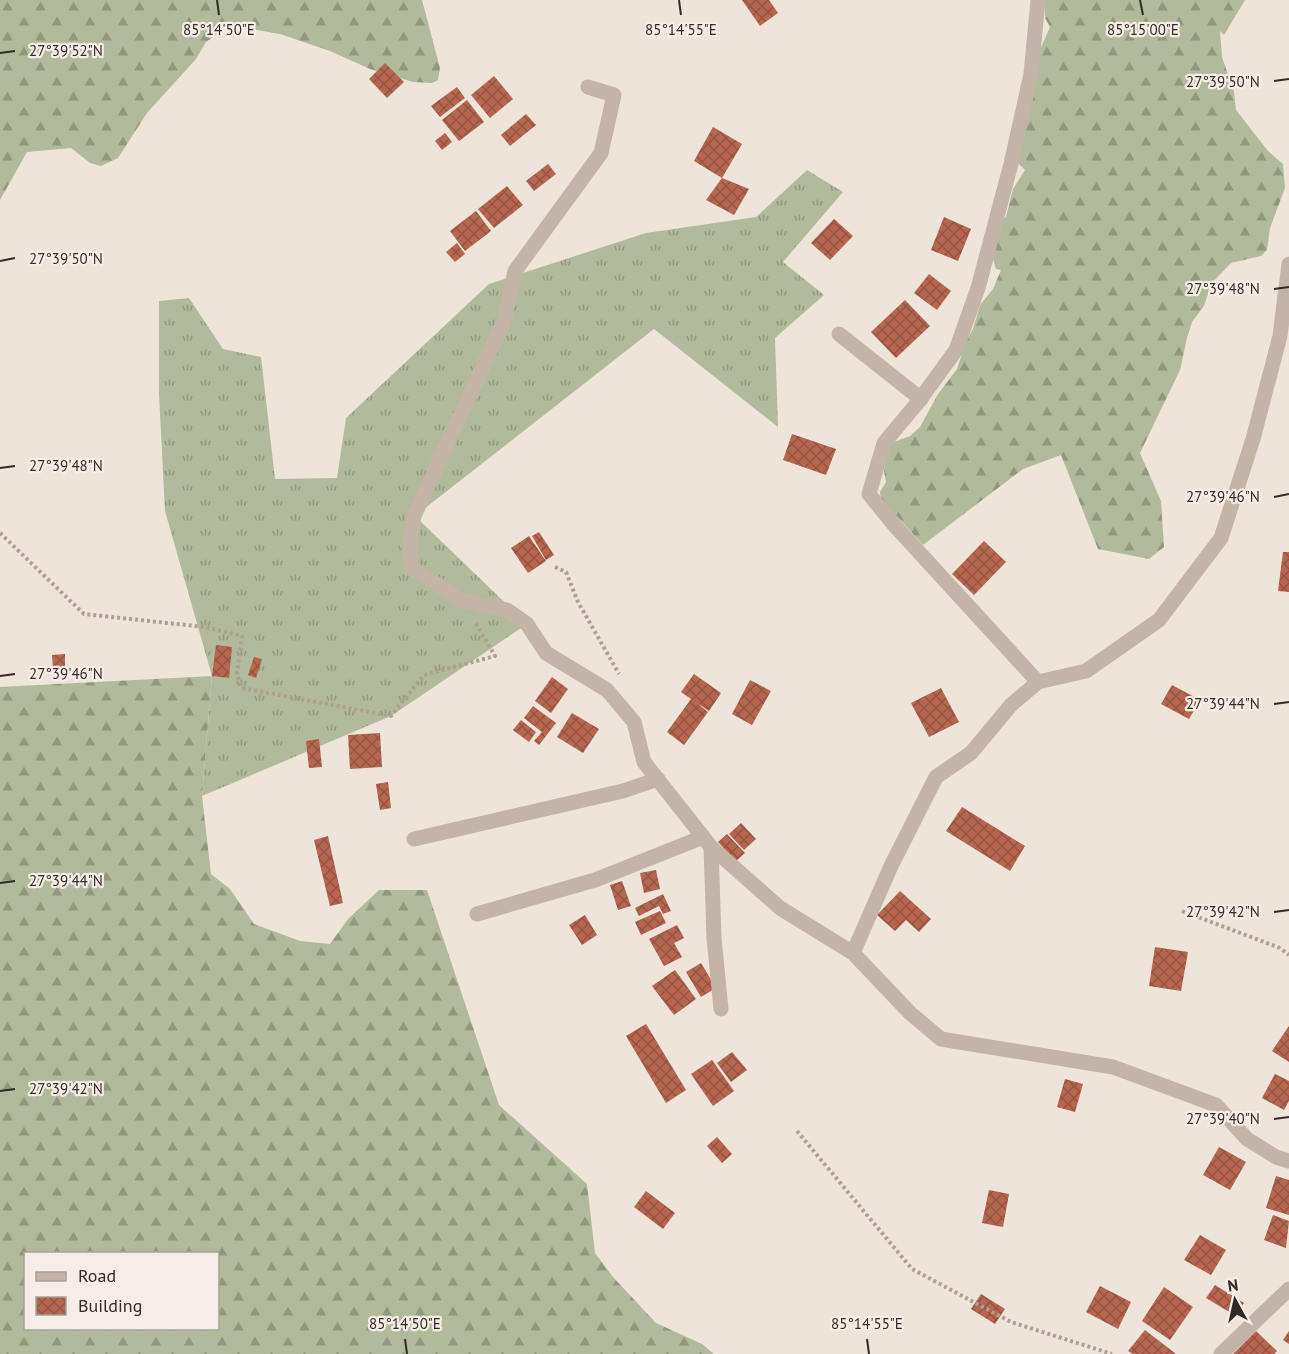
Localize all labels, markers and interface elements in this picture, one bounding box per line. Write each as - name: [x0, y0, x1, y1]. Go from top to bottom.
- text: 85°14'50"E: [183, 20, 255, 39]
- text: 85°14'55"E: [645, 20, 717, 39]
- text: 85°15'00"E: [1107, 20, 1179, 39]
- text: 27°39'52"N: [29, 41, 103, 60]
- text: 27°39'50"N: [1186, 72, 1260, 91]
- text: 27°39'50"N: [29, 249, 103, 268]
- text: 27°39'48"N: [1186, 279, 1260, 298]
- text: 27°39'48"N: [29, 456, 103, 475]
- text: 27°39'46"N: [1186, 487, 1260, 506]
- text: 27°39'46"N: [29, 664, 103, 683]
- text: 27°39'44"N: [1186, 694, 1260, 713]
- text: 27°39'44"N: [29, 871, 103, 890]
- text: 27°39'42"N: [1186, 902, 1260, 921]
- text: 27°39'42"N: [29, 1079, 103, 1098]
- text: 27°39'40"N: [1186, 1109, 1260, 1128]
- legend: [24, 1252, 219, 1330]
- text: Road: [78, 1264, 116, 1287]
- north arrow: [1205, 1270, 1265, 1330]
- text: N: [1226, 1275, 1240, 1296]
- text: Building: [78, 1294, 142, 1317]
- text: 85°14'50"E: [369, 1314, 441, 1333]
- text: 85°14'55"E: [831, 1314, 903, 1333]

